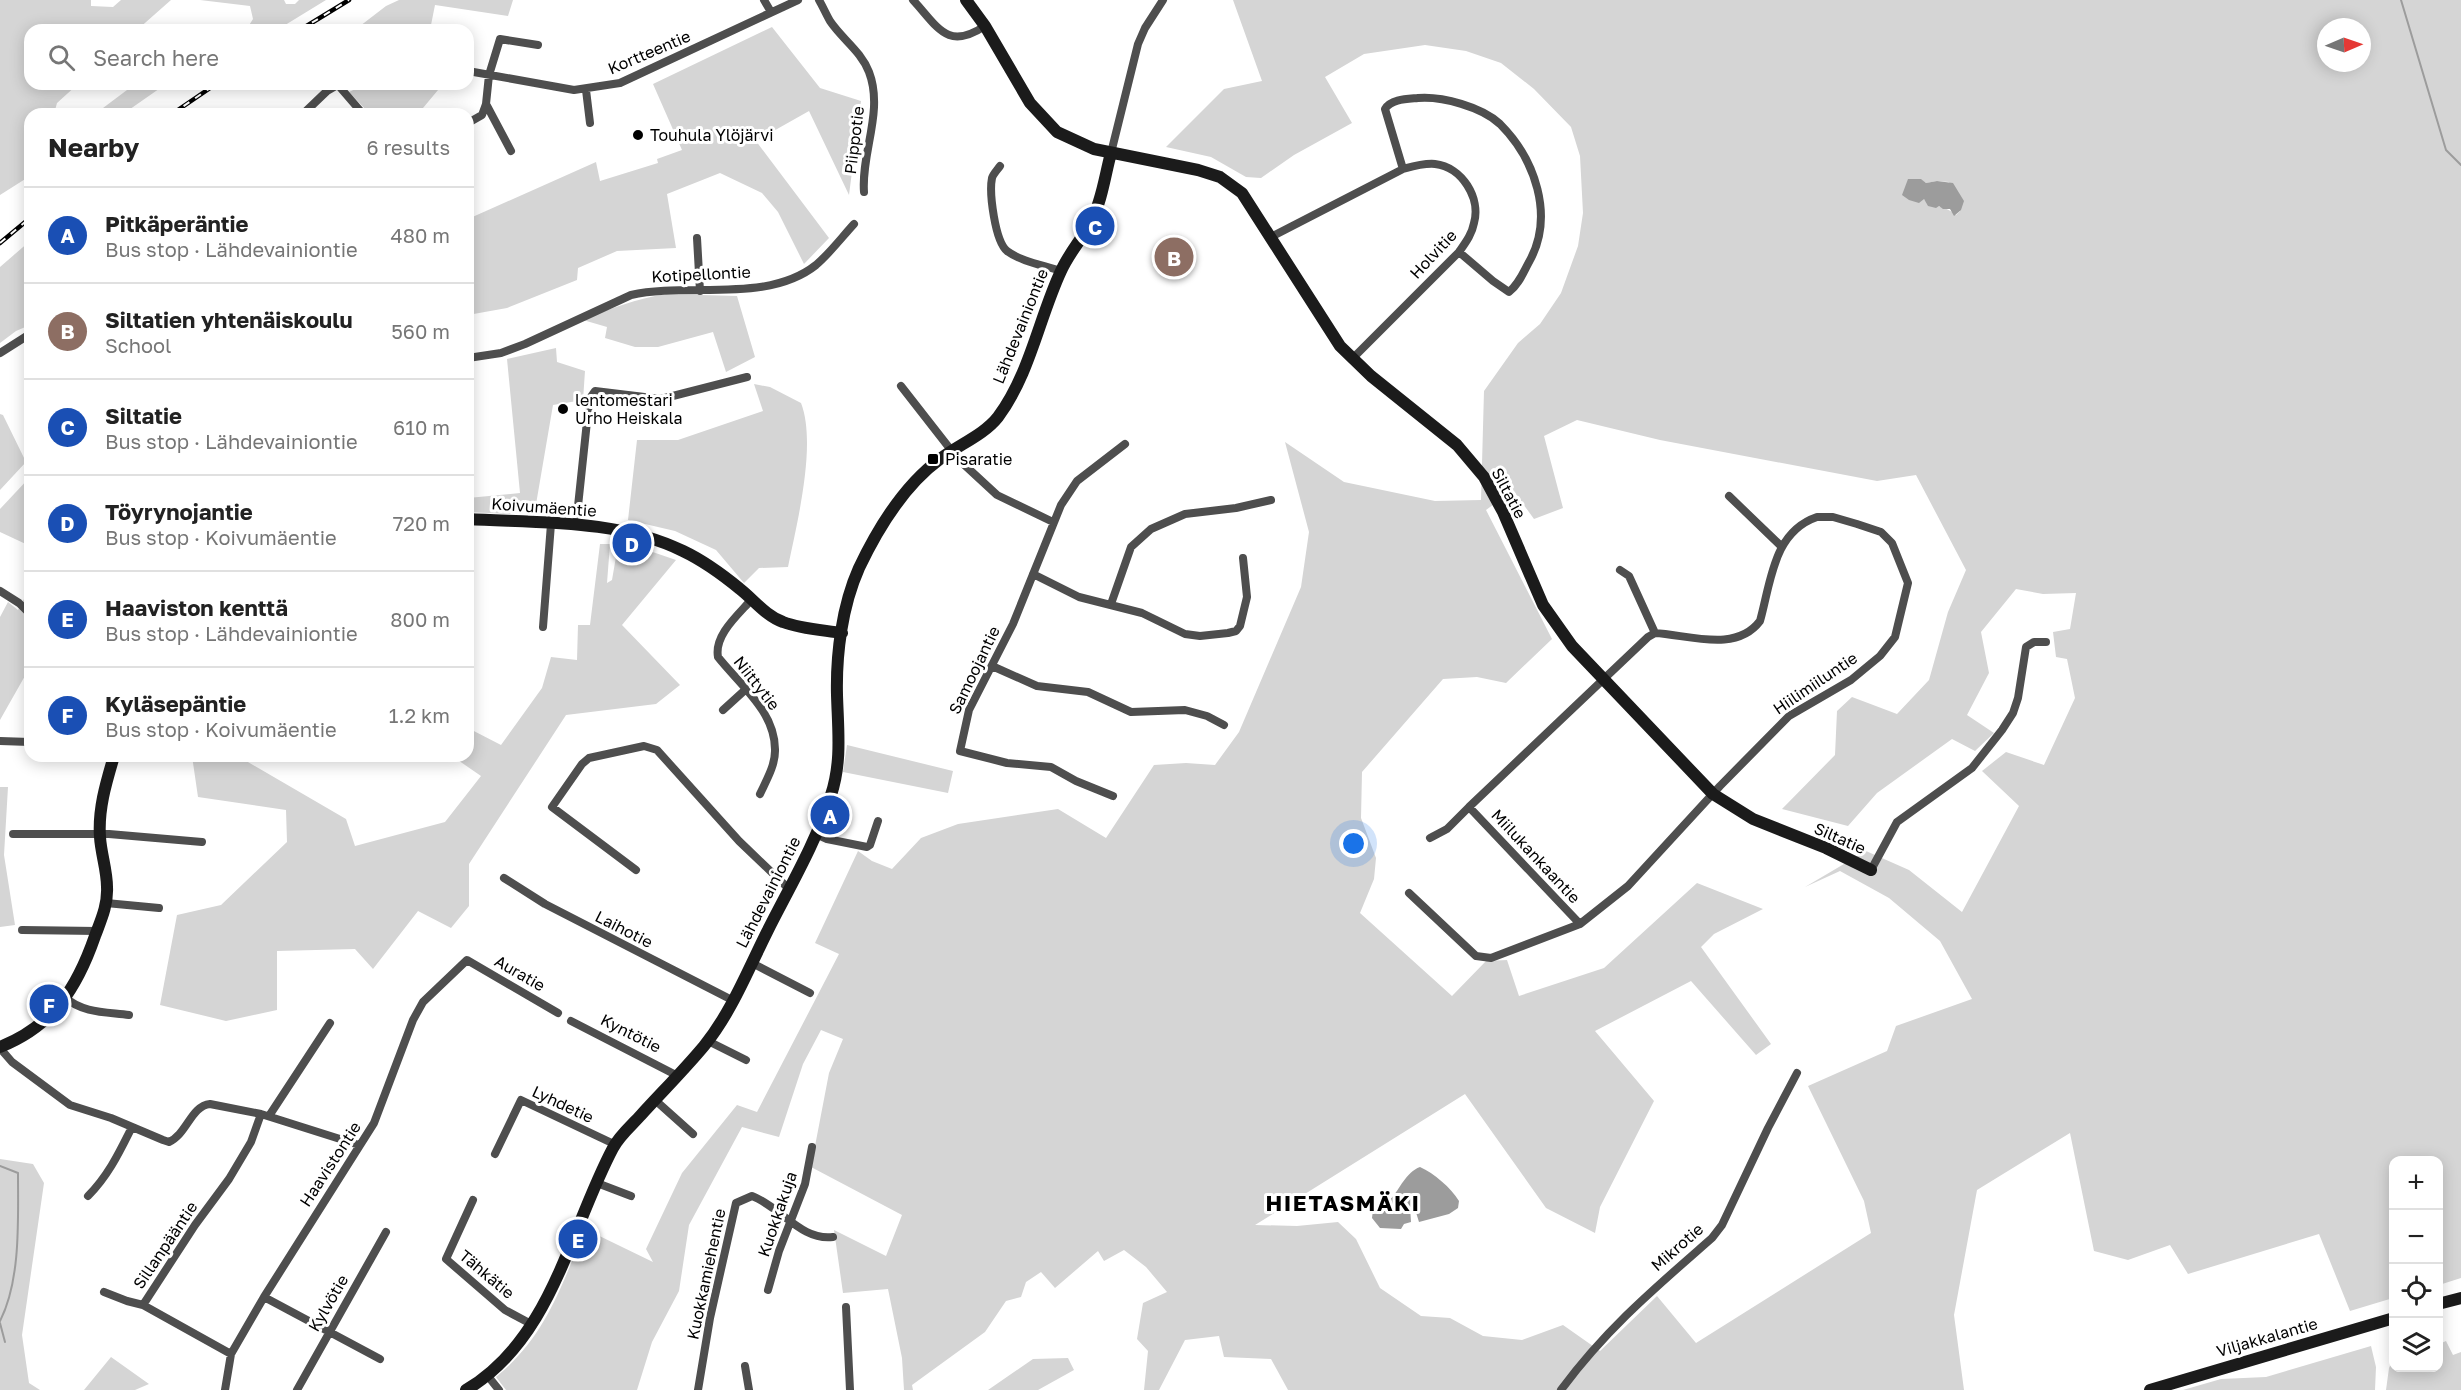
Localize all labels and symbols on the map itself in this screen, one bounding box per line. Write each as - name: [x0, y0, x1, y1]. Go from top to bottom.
- north arrow: [2317, 18, 2371, 72]
- street label: Kortteentie: [605, 26, 693, 78]
- street label: Piippotie: [840, 105, 868, 175]
- place label: Touhula Ylöjärvi: [650, 125, 774, 145]
- marker: Touhula Ylöjärvi: [631, 128, 645, 142]
- pin: C: [1076, 204, 1114, 248]
- street label: Holvitie: [1405, 225, 1461, 283]
- pin: B: [1154, 234, 1194, 280]
- street label: Kotipellontie: [651, 261, 751, 287]
- street label: Lähdevainiontie: [988, 266, 1052, 386]
- place label: lentomestari Urho Heiskala: [575, 390, 683, 428]
- marker: lentomestari Urho Heiskala: [556, 402, 570, 416]
- place label: Pisaratie: [945, 449, 1012, 469]
- marker: Pisaratie: [926, 452, 940, 466]
- street label: Siltatie: [1487, 464, 1531, 522]
- street label: Koivumäentie: [491, 493, 597, 521]
- pin: D: [612, 520, 652, 566]
- street label: Samoojantie: [944, 623, 1004, 717]
- street label: Hiilimiiluntie: [1769, 647, 1861, 719]
- street label: Niittytie: [730, 652, 784, 714]
- pin: A: [810, 792, 850, 838]
- street label: Miilukankaantie: [1487, 805, 1585, 907]
- street label: Siltatie: [1811, 818, 1869, 858]
- your location: [1339, 829, 1368, 858]
- street label: Lähdevainiontie: [731, 833, 805, 951]
- street label: Laihotie: [592, 906, 656, 952]
- street label: Auratie: [491, 951, 549, 995]
- pin: F: [29, 982, 68, 1026]
- street label: Kyntötie: [597, 1009, 665, 1057]
- street label: Lyhdetie: [529, 1081, 597, 1127]
- street label: Haavistontie: [295, 1118, 365, 1210]
- street label: Kuokkakuja: [753, 1169, 801, 1259]
- district label: HIETASMÄKI: [1266, 1189, 1420, 1216]
- street label: Sillanpääntie: [128, 1197, 202, 1293]
- street label: Kuokkamiehentie: [682, 1207, 730, 1341]
- pin: E: [558, 1216, 598, 1262]
- street label: Mikrotie: [1647, 1219, 1707, 1275]
- street label: Tähkätie: [455, 1245, 519, 1303]
- street label: Kylvötie: [304, 1271, 352, 1335]
- street label: Viljakkalantie: [2214, 1313, 2320, 1361]

